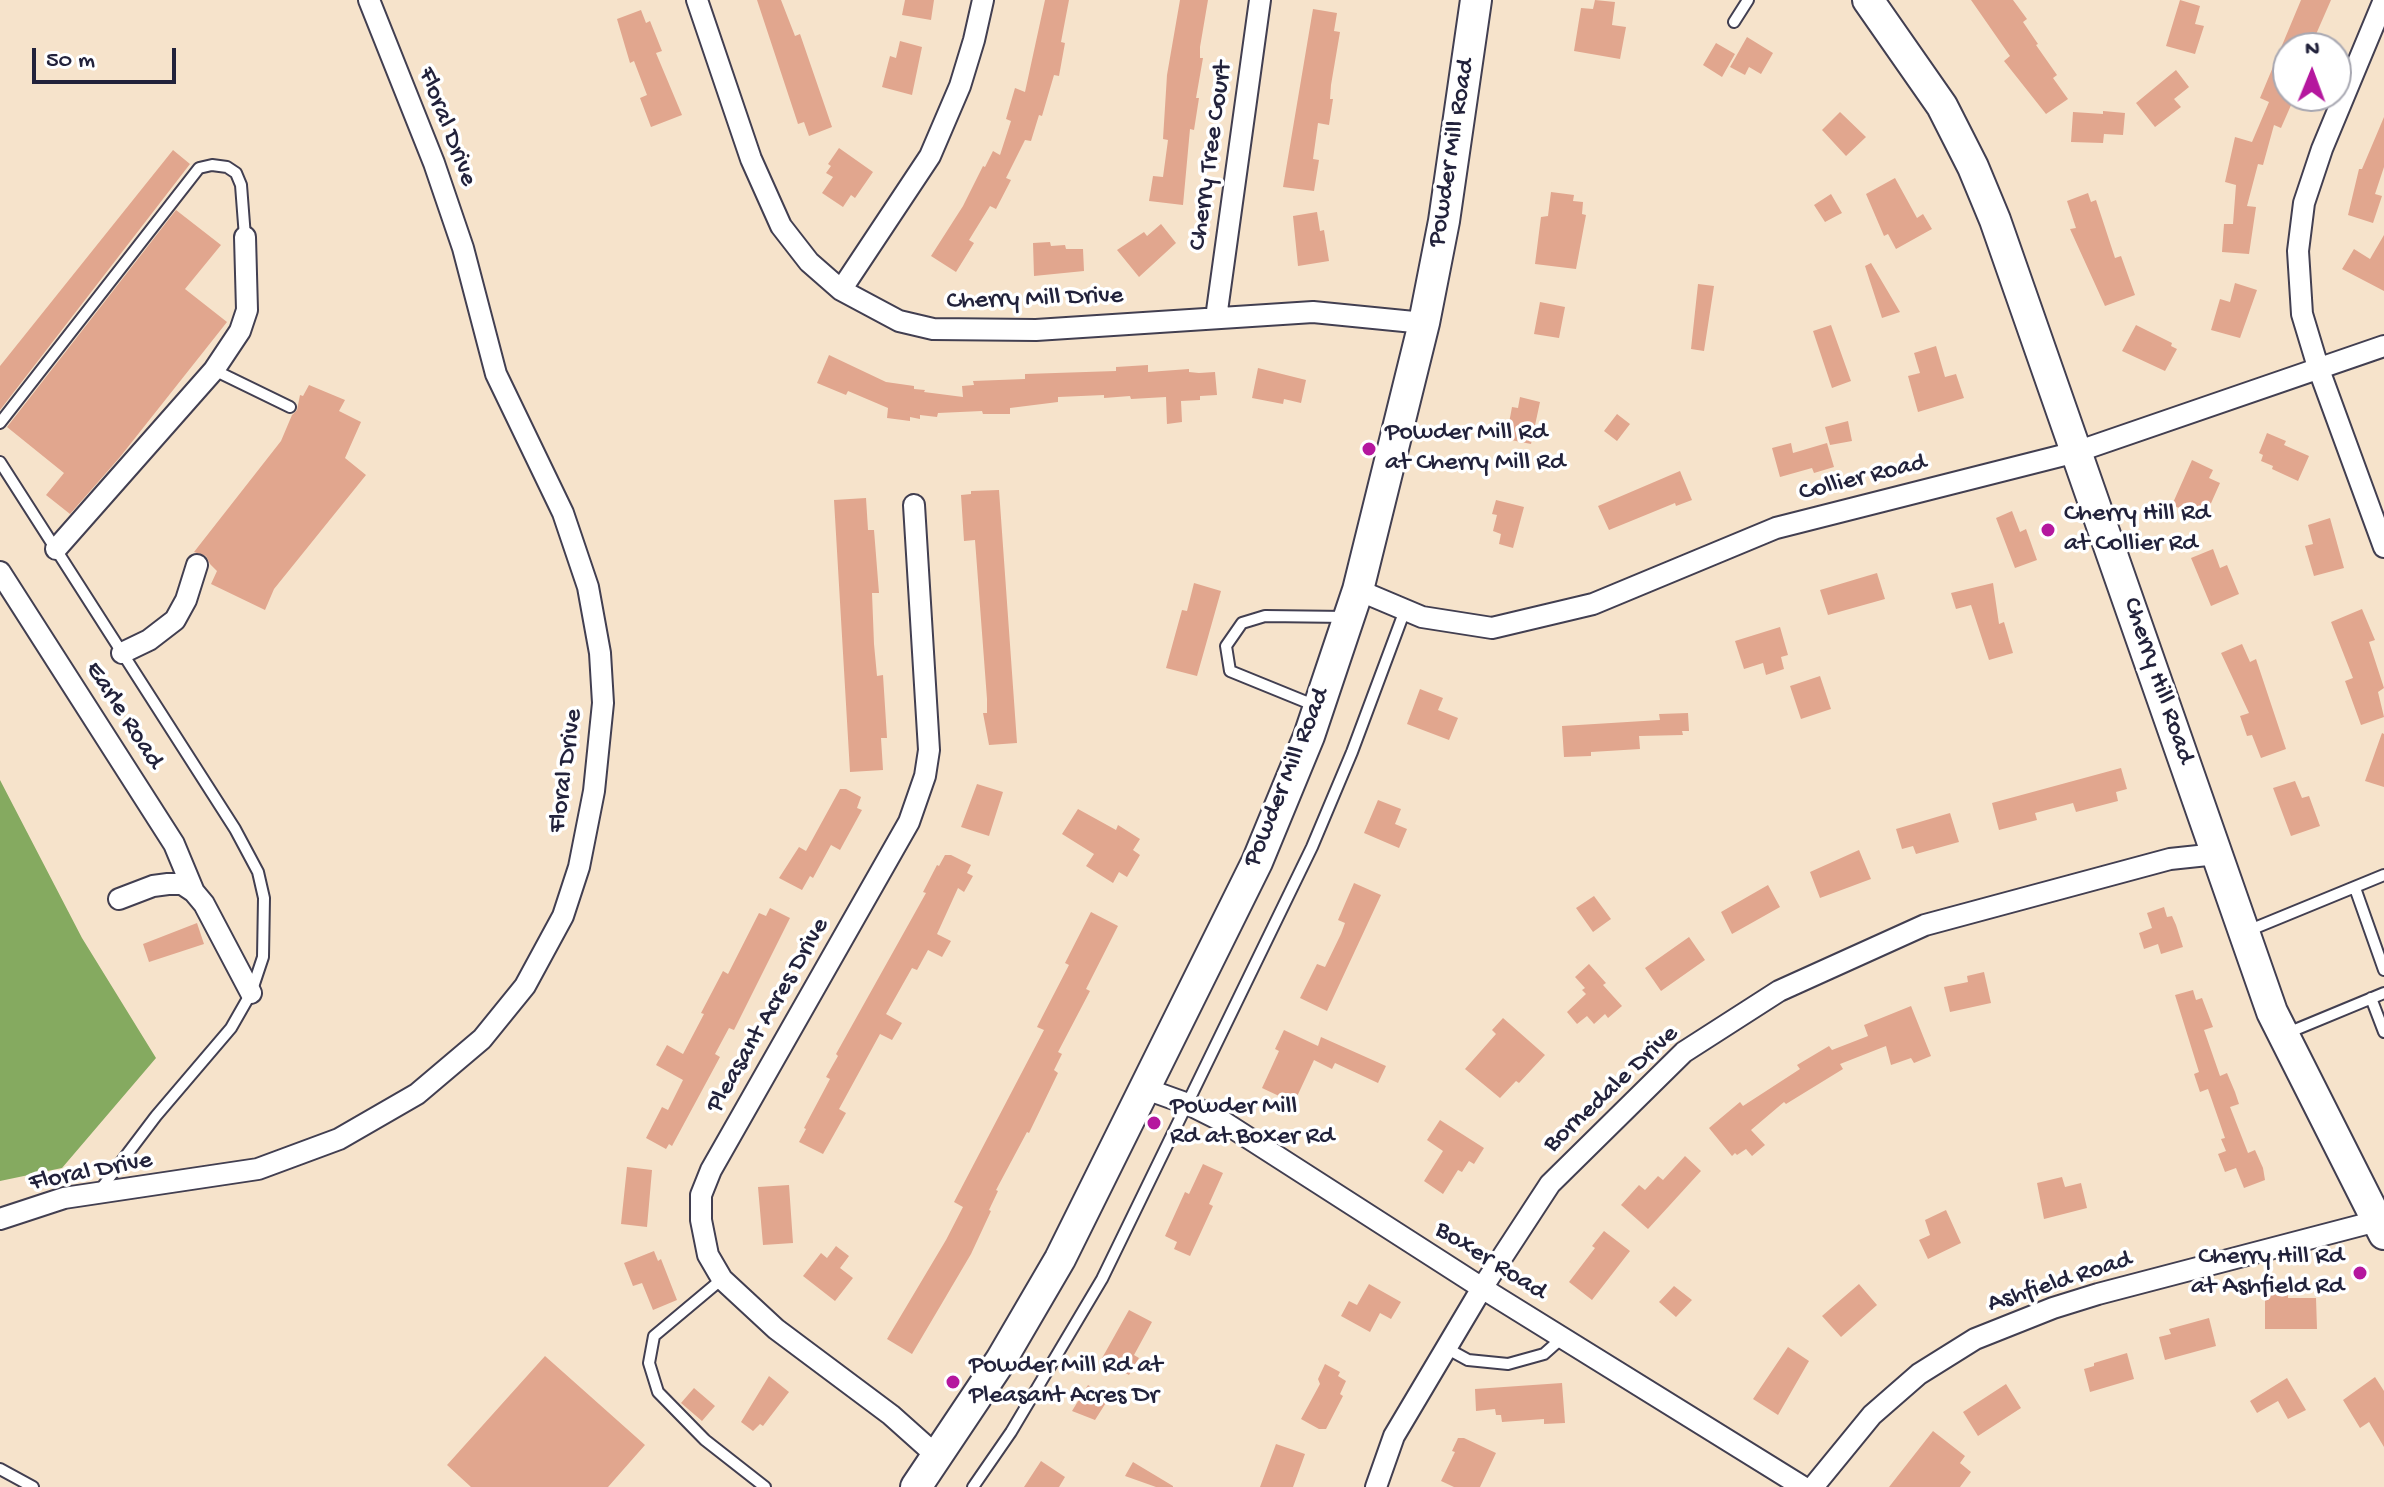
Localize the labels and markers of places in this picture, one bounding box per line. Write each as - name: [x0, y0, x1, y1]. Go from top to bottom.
- place label: Powder Mill Rd at Cherry Mill Rd: [1385, 418, 1565, 480]
- marker: Powder Mill Rd at Cherry Mill Rd: [1360, 440, 1378, 458]
- place label: Cherry Hill Rd at Collier Rd: [2064, 499, 2210, 560]
- marker: Cherry Hill Rd at Collier Rd: [2039, 521, 2057, 539]
- place label: Powder Mill Rd at Boxer Rd: [1170, 1092, 1334, 1154]
- marker: Powder Mill Rd at Boxer Rd: [1145, 1114, 1163, 1132]
- place label: Cherry Hill Rd at Ashfield Rd: [2191, 1242, 2344, 1304]
- marker: Cherry Hill Rd at Ashfield Rd: [2351, 1264, 2369, 1282]
- place label: Powder Mill Rd at Pleasant Acres Dr: [969, 1351, 1162, 1412]
- marker: Powder Mill Rd at Pleasant Acres Dr: [944, 1373, 962, 1391]

